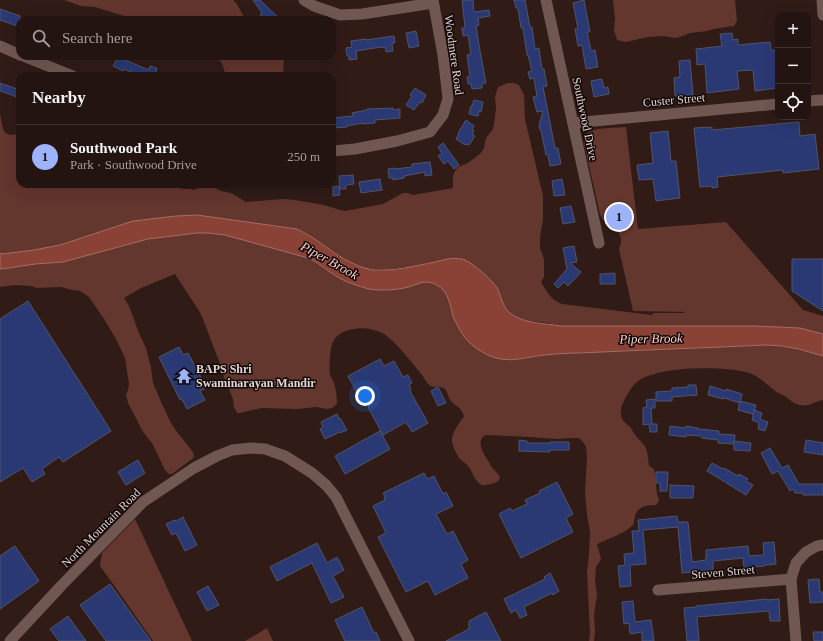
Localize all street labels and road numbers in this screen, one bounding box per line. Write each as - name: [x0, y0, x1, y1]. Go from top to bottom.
- street label: Woodmere Road: [441, 14, 467, 96]
- street label: Southwood Drive: [569, 76, 601, 162]
- street label: Custer Street: [642, 90, 706, 110]
- street label: North Mountain Road: [59, 486, 143, 570]
- street label: Steven Street: [691, 562, 756, 582]

